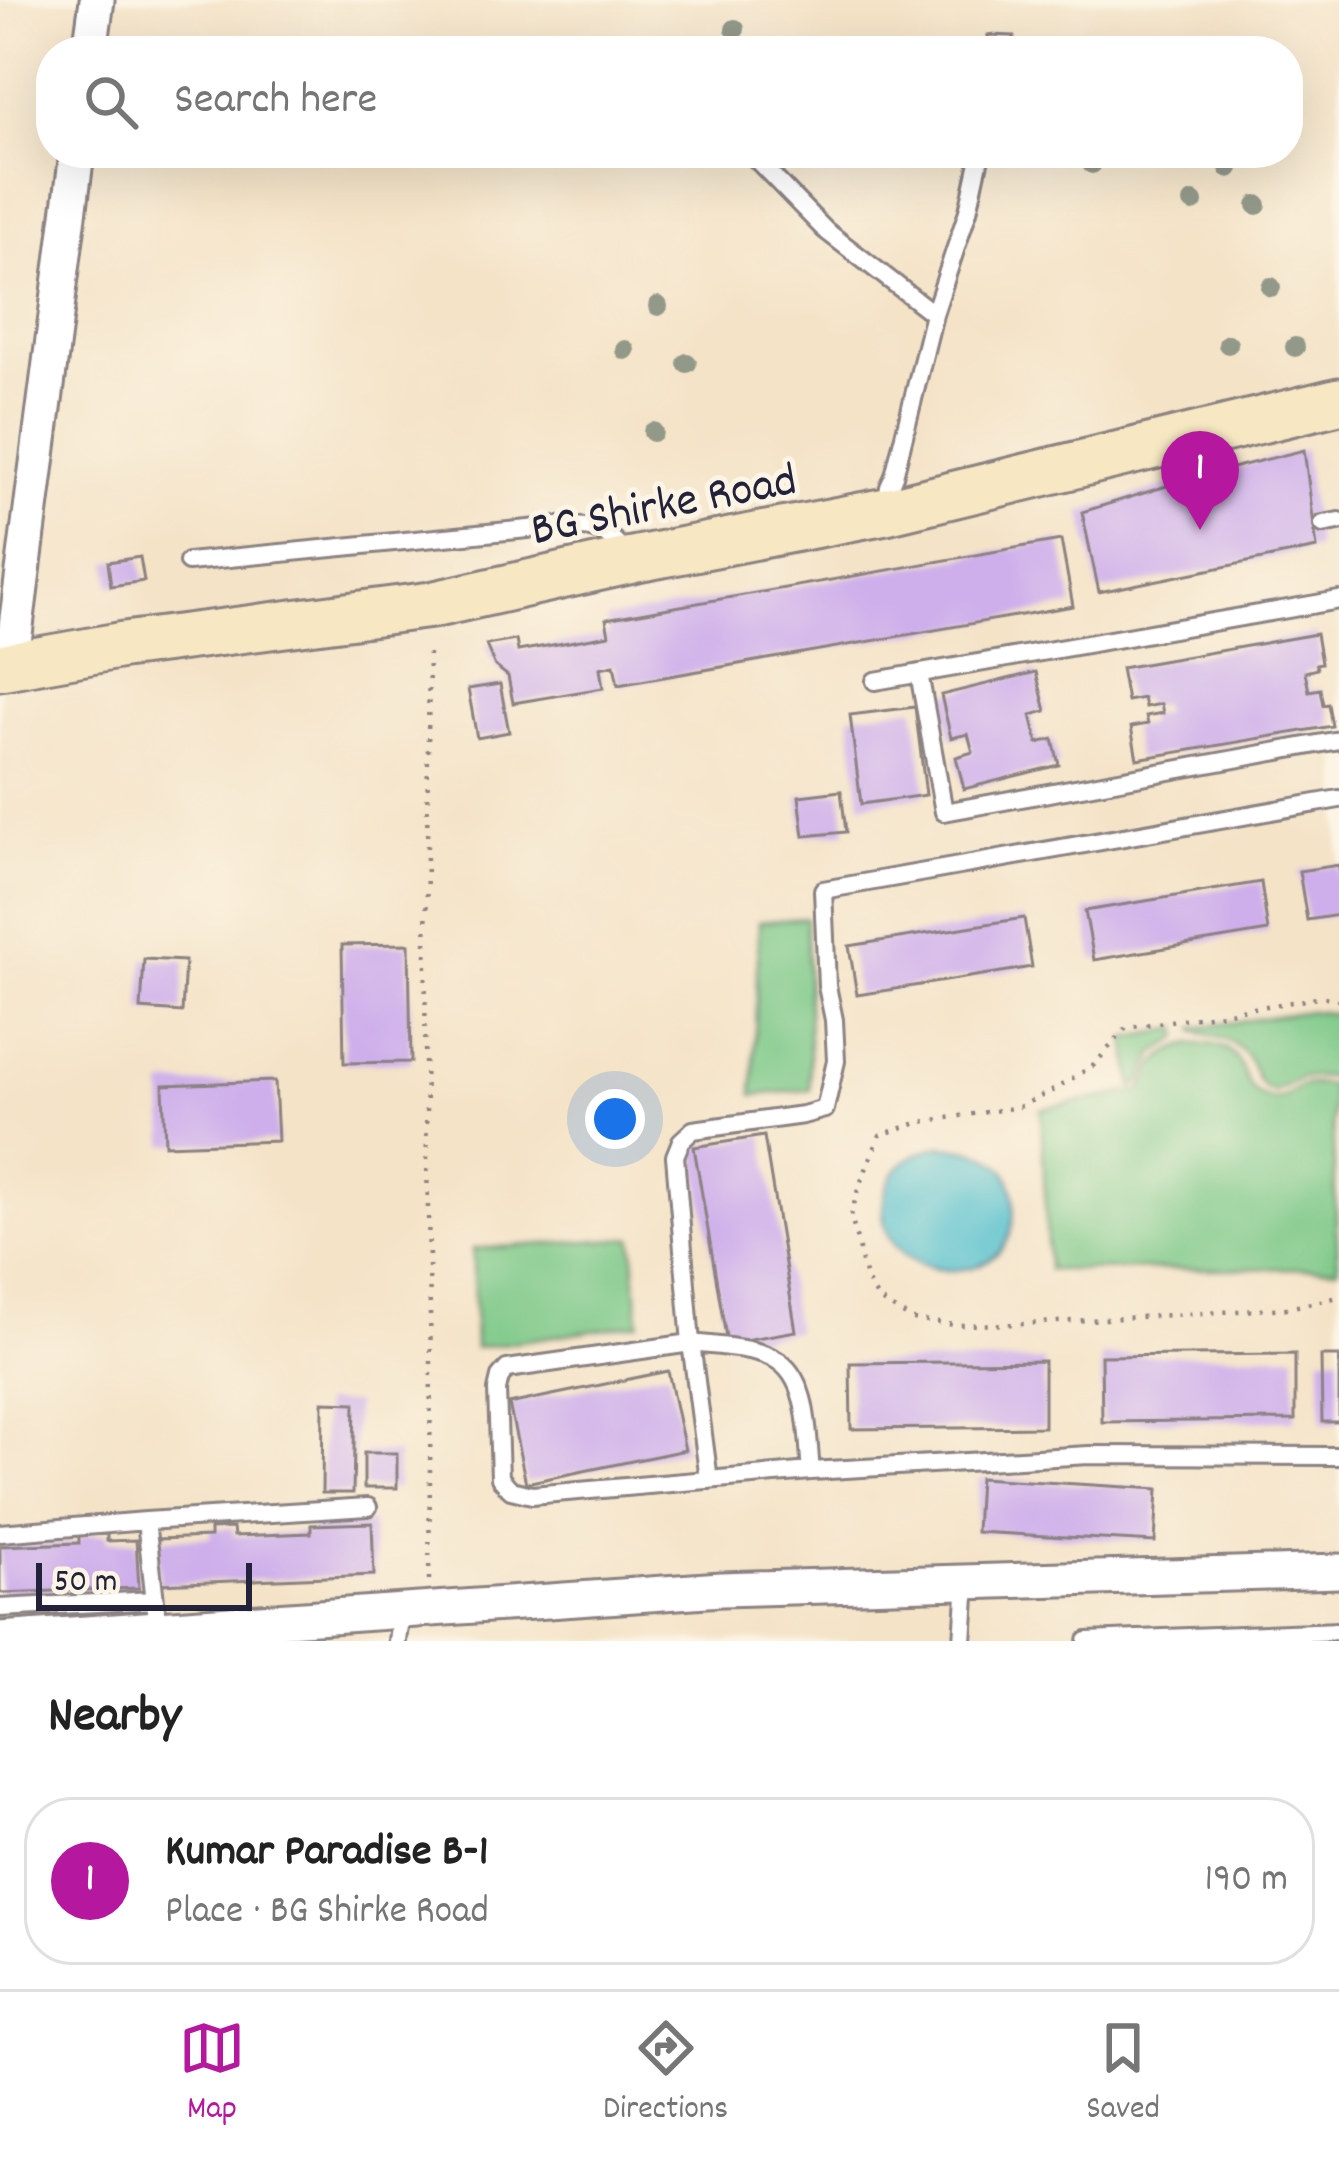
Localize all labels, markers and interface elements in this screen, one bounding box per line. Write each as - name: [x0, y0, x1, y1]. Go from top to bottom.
- search box: [36, 36, 1303, 168]
- icon: search: [78, 69, 144, 135]
- text: Search here: [174, 70, 377, 134]
- pin: 1: [1161, 431, 1239, 530]
- street label: BG Shirke Road: [526, 449, 803, 568]
- your location: [585, 1089, 645, 1149]
- scale bar: [36, 1557, 252, 1610]
- text: 50 m: [54, 1560, 118, 1607]
- text: Nearby: [48, 1683, 181, 1755]
- text: Kumar Paradise B-1: [165, 1822, 489, 1886]
- text: 1: [86, 1854, 94, 1909]
- text: 190 m: [1205, 1854, 1288, 1909]
- text: Place · BG Shirke Road: [165, 1886, 489, 1941]
- tab: Map: [179, 2015, 245, 2134]
- tab: Directions: [603, 2015, 728, 2134]
- tab: Saved: [1086, 2015, 1160, 2134]

